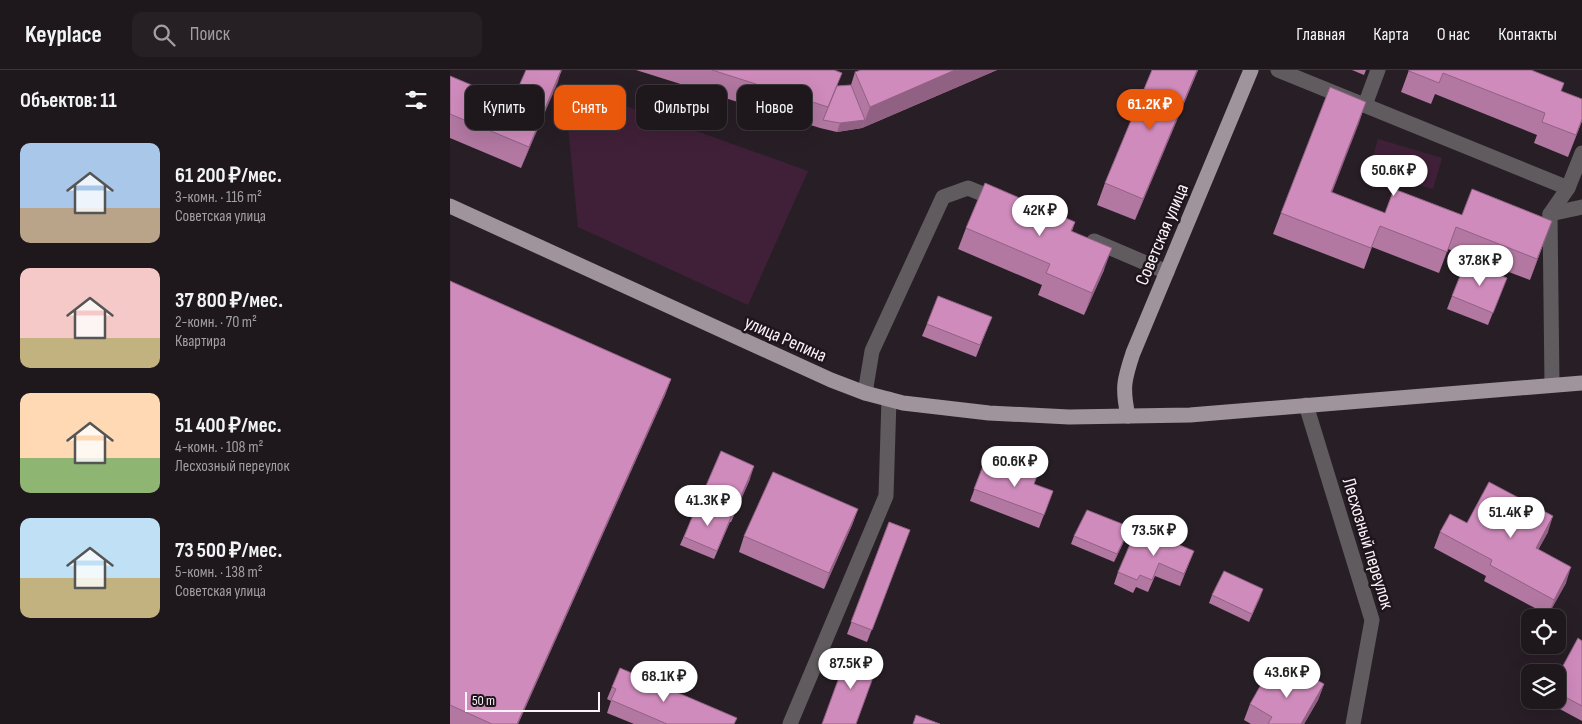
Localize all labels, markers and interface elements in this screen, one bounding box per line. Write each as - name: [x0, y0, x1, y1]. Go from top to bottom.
- search box: [132, 12, 482, 57]
- text: Keyplace: [25, 20, 102, 49]
- icon: search: [150, 21, 178, 49]
- text: Поиск: [190, 23, 230, 46]
- text: Главная: [1296, 24, 1345, 45]
- text: Карта: [1373, 24, 1409, 45]
- text: О нас: [1437, 24, 1470, 45]
- text: Контакты: [1498, 24, 1557, 45]
- chip: Купить: [465, 85, 544, 130]
- chip: Снять: [554, 85, 626, 130]
- chip: Фильтры: [636, 85, 727, 130]
- chip: Новое: [737, 85, 812, 130]
- icon: filters: [402, 86, 430, 114]
- text: Объектов: 11: [20, 88, 117, 113]
- pin: 61.2K ₽: [1104, 88, 1196, 131]
- text: 61.2K ₽: [1128, 95, 1172, 114]
- pin: 50.6K ₽: [1348, 154, 1440, 197]
- text: 50.6K ₽: [1372, 161, 1416, 180]
- icon: home: [60, 163, 120, 223]
- text: 61 200 ₽/мес.: [175, 163, 282, 188]
- street label: Советская улица: [1131, 180, 1194, 289]
- text: 3-комн. · 116 m²: [175, 188, 262, 207]
- pin: 42K ₽: [1005, 194, 1075, 237]
- text: 42K ₽: [1023, 201, 1057, 220]
- text: Советская улица: [175, 207, 266, 226]
- pin: 37.8K ₽: [1434, 244, 1526, 287]
- text: 37.8K ₽: [1458, 251, 1502, 270]
- icon: home: [60, 288, 120, 348]
- text: 37 800 ₽/мес.: [175, 288, 283, 313]
- street label: улица Репина: [741, 311, 830, 368]
- text: 2-комн. · 70 m²: [175, 313, 257, 332]
- text: Квартира: [175, 332, 226, 351]
- icon: home: [60, 413, 120, 473]
- text: 51 400 ₽/мес.: [175, 413, 282, 438]
- text: 4-комн. · 108 m²: [175, 438, 263, 457]
- pin: 60.6K ₽: [969, 446, 1061, 488]
- text: 60.6K ₽: [992, 452, 1038, 471]
- text: Лесхозный переулок: [175, 457, 290, 476]
- street label: Лесхозный переулок: [1337, 475, 1399, 613]
- pin: 41.3K ₽: [662, 484, 754, 527]
- text: 41.3K ₽: [686, 491, 730, 510]
- pin: 51.4K ₽: [1465, 496, 1557, 539]
- text: 51.4K ₽: [1489, 503, 1533, 522]
- pin: 73.5K ₽: [1108, 514, 1200, 557]
- text: 73.5K ₽: [1132, 521, 1176, 540]
- icon: home: [60, 538, 120, 598]
- text: 73 500 ₽/мес.: [175, 538, 282, 563]
- text: 5-комн. · 138 m²: [175, 563, 263, 582]
- text: Советская улица: [175, 582, 266, 601]
- map controls: [1521, 609, 1566, 709]
- button: locate: [1521, 609, 1566, 654]
- pin: 87.5K ₽: [805, 648, 897, 690]
- text: 87.5K ₽: [829, 654, 873, 673]
- pin: 43.6K ₽: [1241, 656, 1333, 699]
- pin: 68.1K ₽: [618, 660, 710, 703]
- text: 43.6K ₽: [1264, 663, 1310, 682]
- button: layers: [1521, 664, 1566, 709]
- text: 68.1K ₽: [642, 667, 686, 686]
- scale bar: [465, 689, 600, 712]
- text: 50 m: [472, 692, 495, 709]

